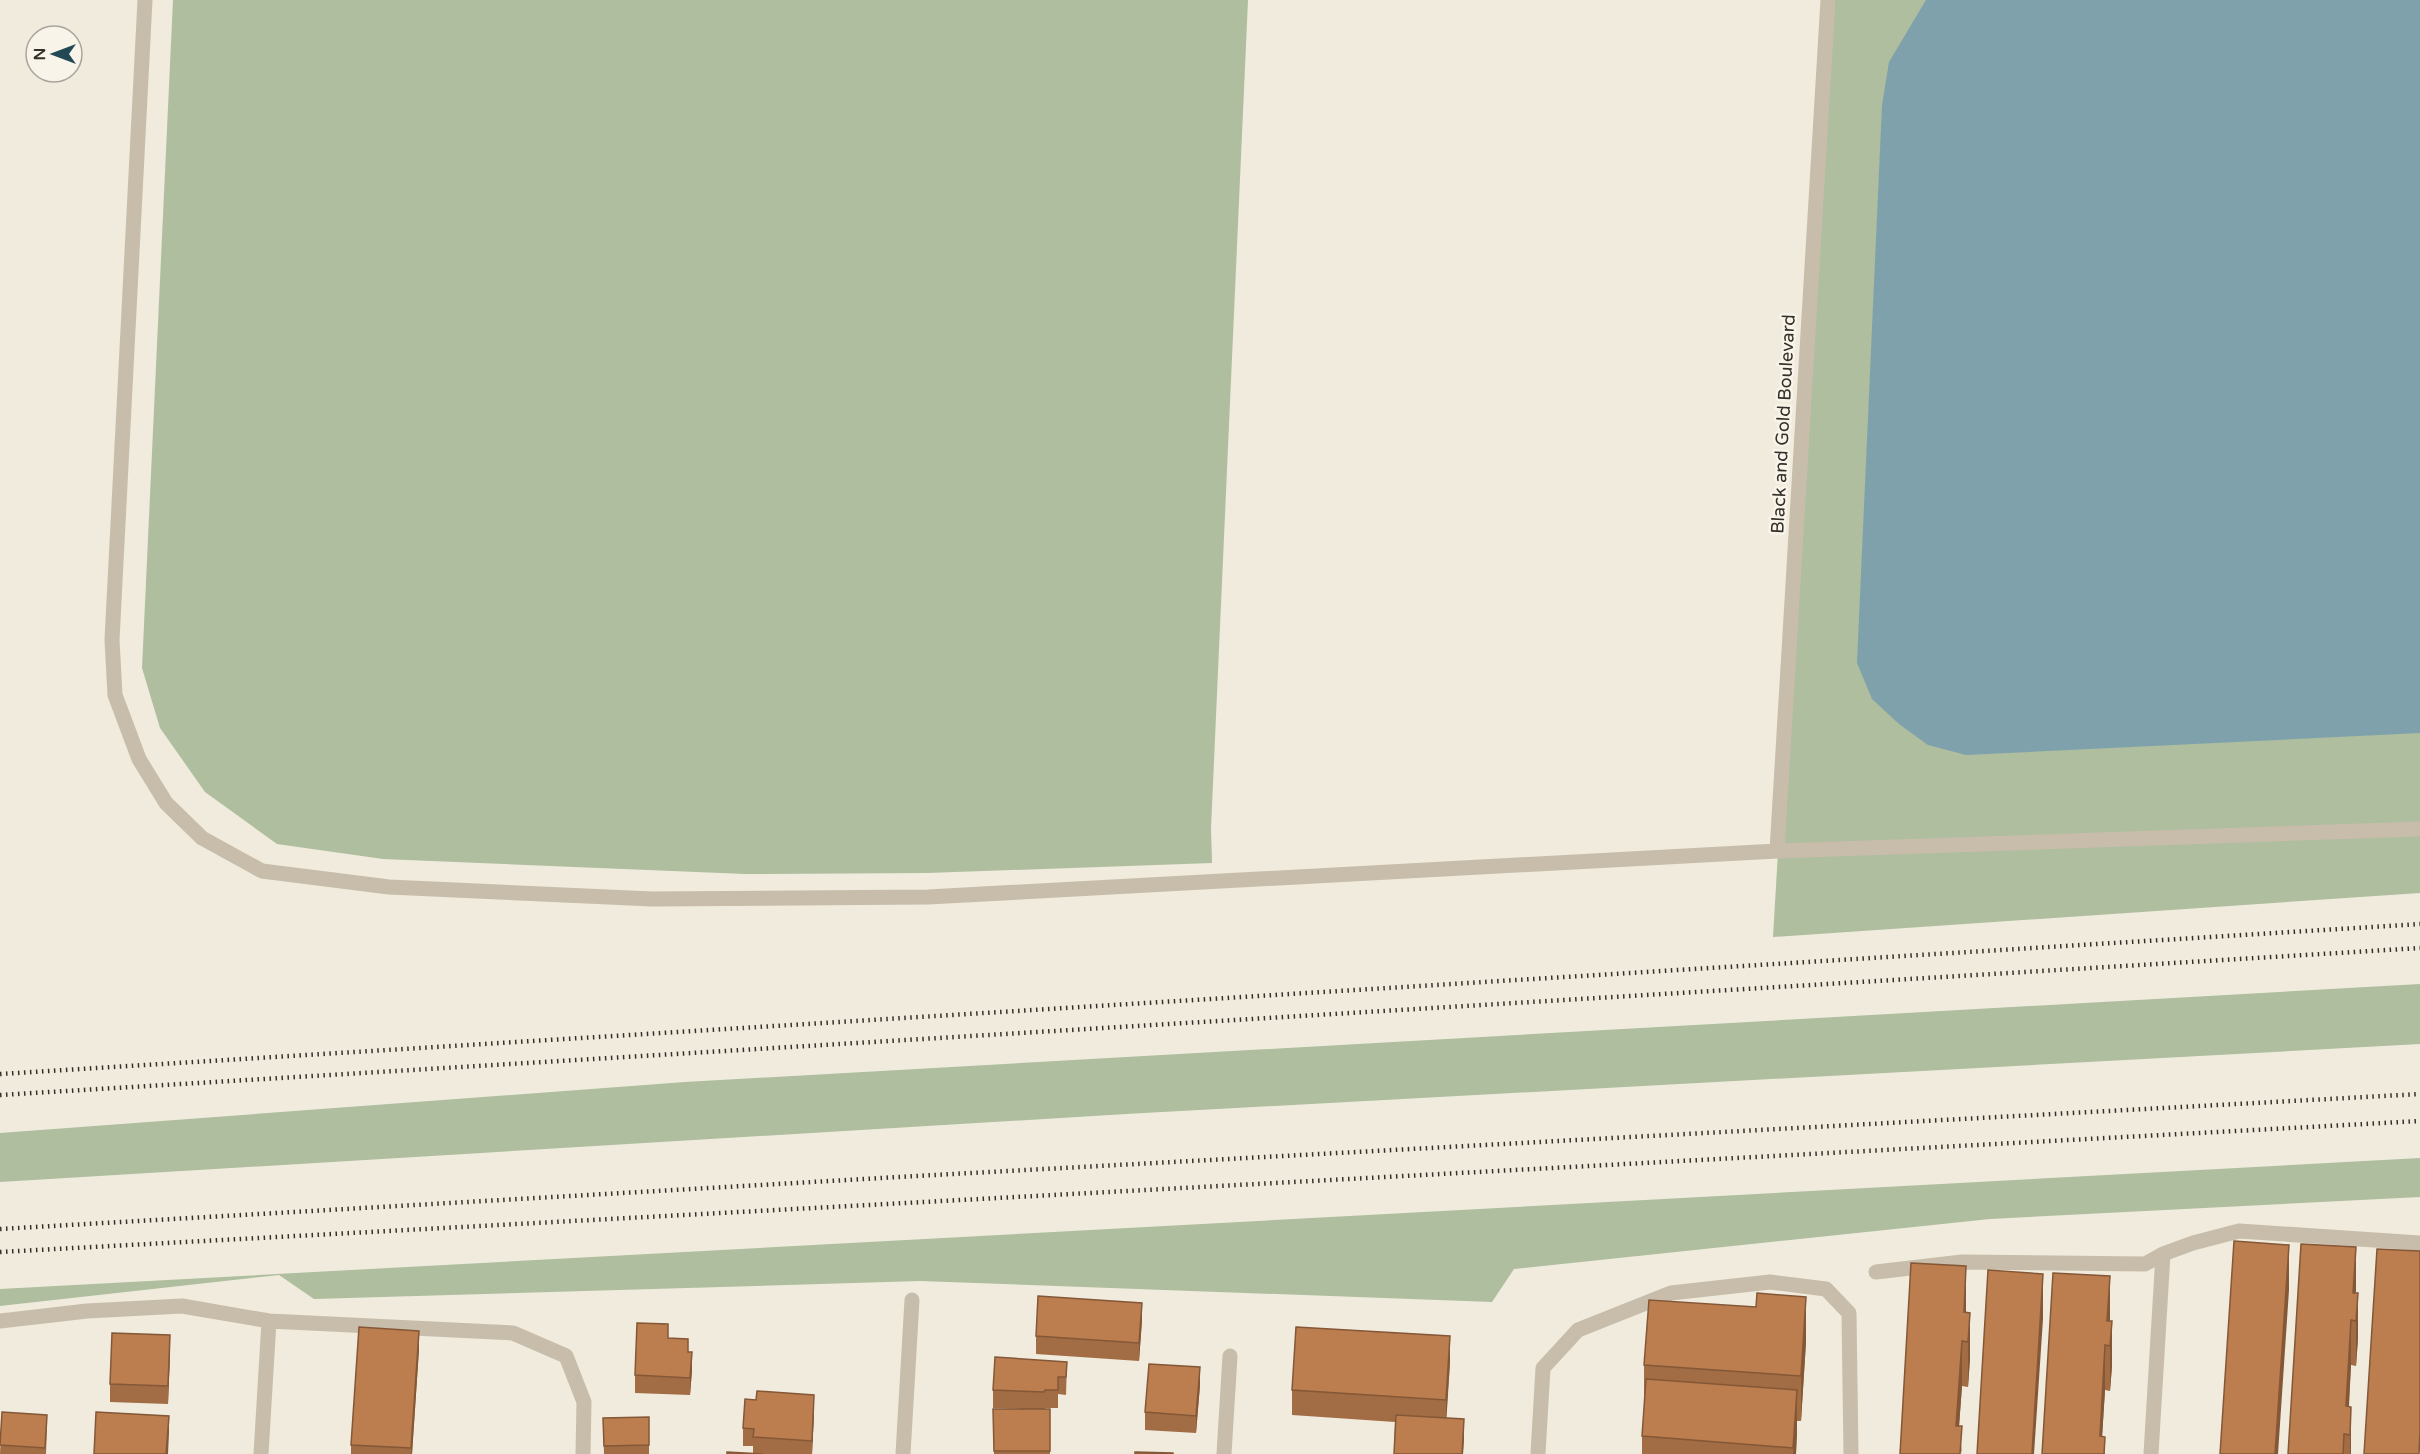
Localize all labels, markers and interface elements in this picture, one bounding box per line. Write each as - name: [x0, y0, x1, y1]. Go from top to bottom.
- north arrow: [24, 24, 84, 84]
- text: N: [30, 48, 50, 60]
- street label: Black and Gold Boulevard: [1766, 314, 1800, 534]

